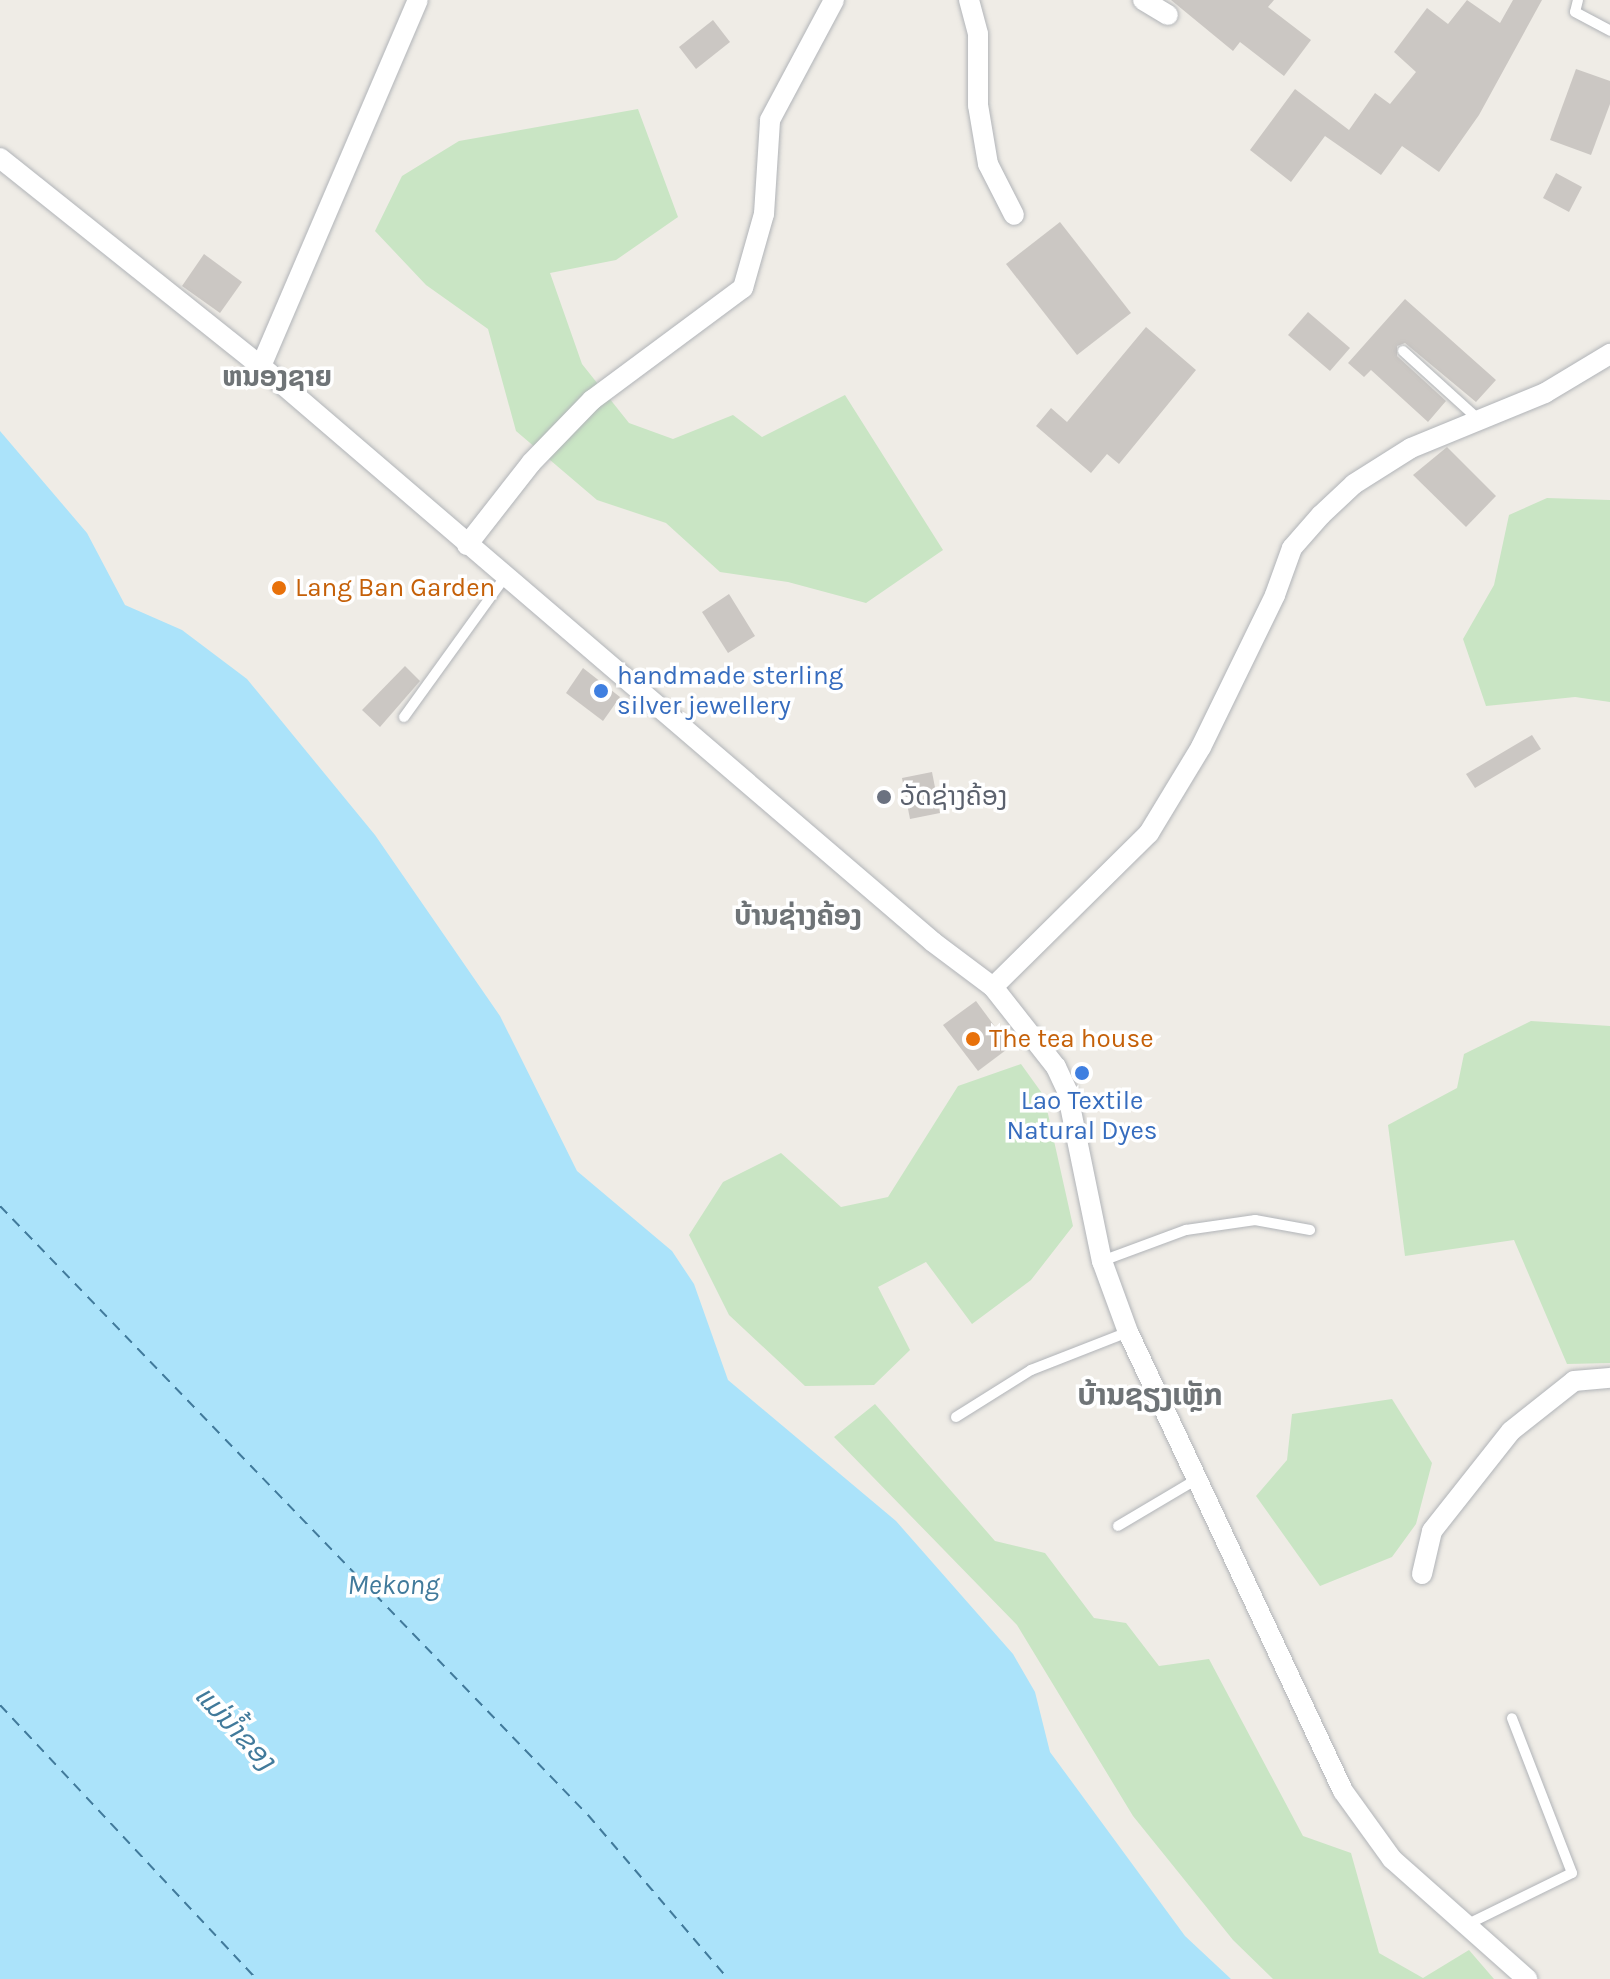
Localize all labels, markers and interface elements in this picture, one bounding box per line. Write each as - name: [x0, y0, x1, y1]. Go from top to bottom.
- district label: ຫນອງຊາຍ: [222, 360, 332, 394]
- place label: Lang Ban Garden: [295, 572, 495, 604]
- marker: Lang Ban Garden: [270, 579, 288, 597]
- place label: handmade sterling silver jewellery: [617, 660, 843, 722]
- marker: handmade sterling silver jewellery: [592, 682, 610, 700]
- place label: ວັດຊ່າງຄ້ອງ: [900, 781, 1007, 813]
- marker: ວັດຊ່າງຄ້ອງ: [875, 788, 893, 806]
- district label: ບ້ານຊ່າງຄ້ອງ: [734, 899, 862, 933]
- place label: The tea house: [989, 1023, 1154, 1055]
- marker: The tea house: [964, 1030, 982, 1048]
- marker: Lao Textile Natural Dyes: [1073, 1064, 1091, 1082]
- place label: Lao Textile Natural Dyes: [1006, 1085, 1158, 1146]
- district label: ບ້ານຊຽງເຫຼັກ: [1077, 1377, 1223, 1413]
- water label: Mekong: [347, 1568, 439, 1602]
- water label: ແມ່ນ້ຳຂອງ: [188, 1679, 282, 1777]

